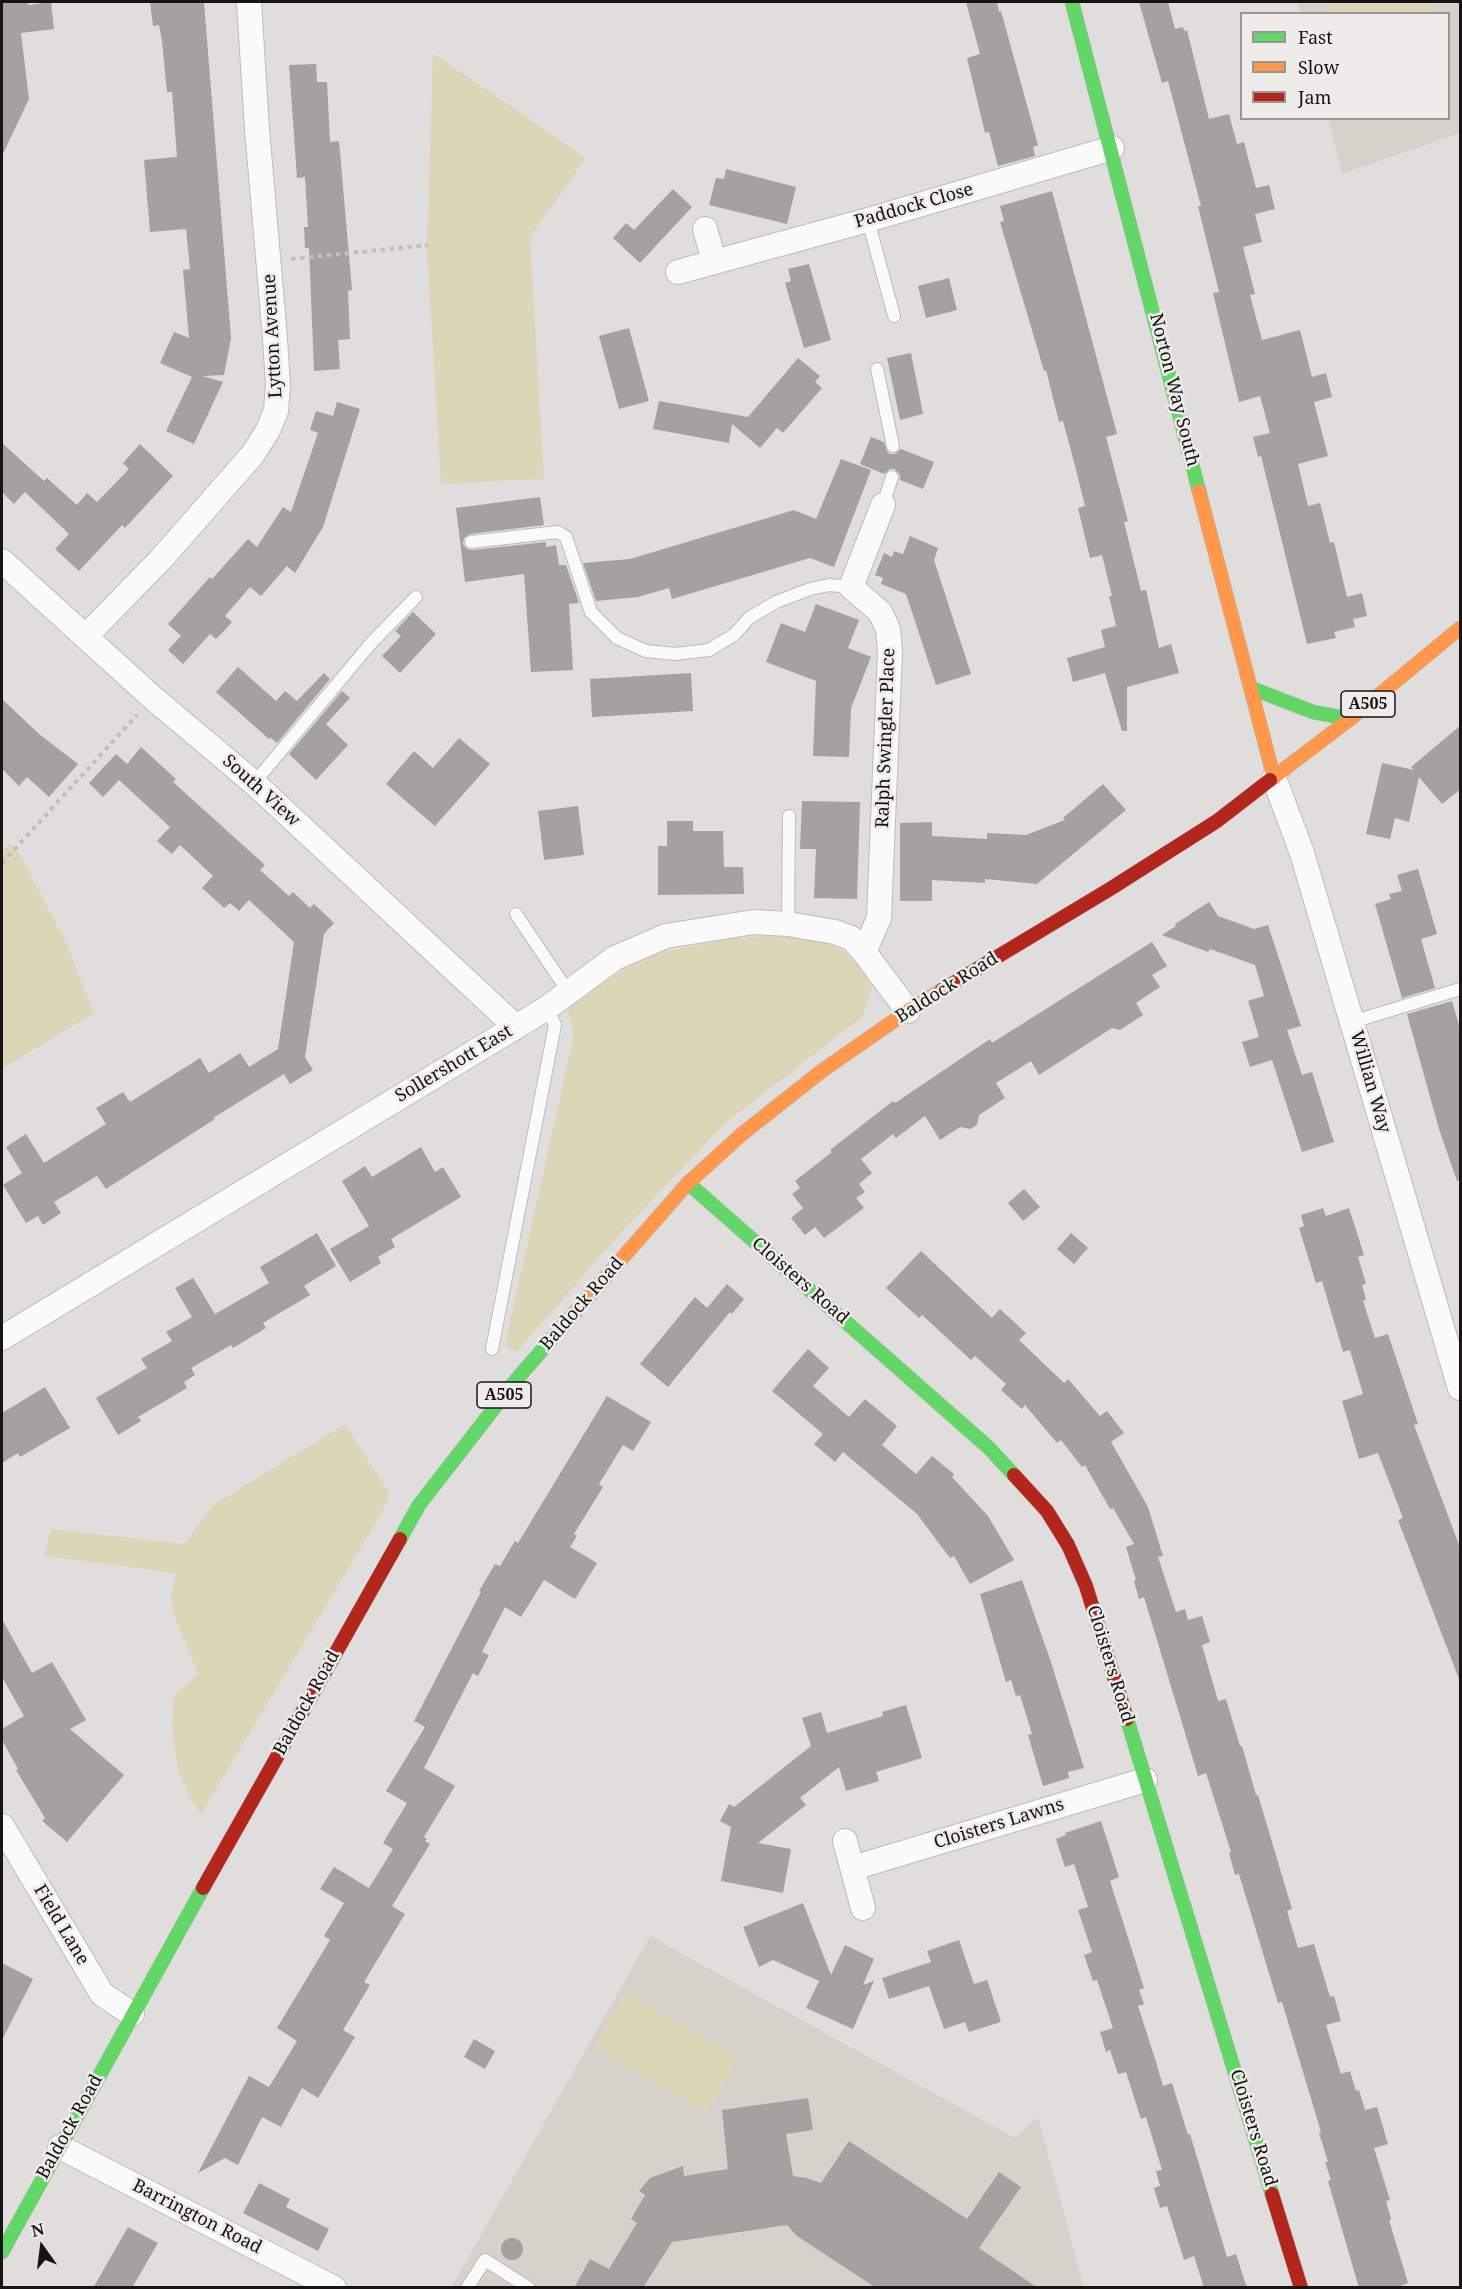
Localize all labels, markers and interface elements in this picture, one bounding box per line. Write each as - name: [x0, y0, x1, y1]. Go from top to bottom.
- legend: [1240, 12, 1450, 120]
- text: Fast: [1298, 25, 1333, 49]
- text: Slow: [1298, 55, 1339, 79]
- text: Jam: [1298, 85, 1332, 109]
- street label: Paddock Close: [852, 179, 976, 233]
- street label: Lytton Avenue: [259, 273, 287, 399]
- street label: Norton Way South: [1145, 311, 1203, 469]
- street label: Ralph Swingler Place: [872, 648, 900, 828]
- road number: A505: [1341, 691, 1395, 717]
- street label: South View: [218, 750, 304, 832]
- street label: Baldock Road: [892, 948, 1002, 1028]
- street label: Sollershott East: [392, 1021, 516, 1107]
- street label: Willian Way: [1345, 1028, 1395, 1136]
- street label: Cloisters Road: [747, 1233, 853, 1329]
- street label: Baldock Road: [536, 1253, 628, 1355]
- road number: A505: [477, 1382, 531, 1408]
- street label: Cloisters Road: [1082, 1603, 1138, 1725]
- street label: Baldock Road: [269, 1647, 345, 1759]
- street label: Cloisters Lawns: [931, 1794, 1067, 1854]
- street label: Field Lane: [29, 1881, 93, 1969]
- street label: Cloisters Road: [1225, 2067, 1281, 2189]
- street label: Baldock Road: [32, 2071, 108, 2183]
- street label: Barrington Road: [129, 2175, 265, 2259]
- north arrow: [12, 2217, 72, 2277]
- text: N: [29, 2217, 46, 2242]

